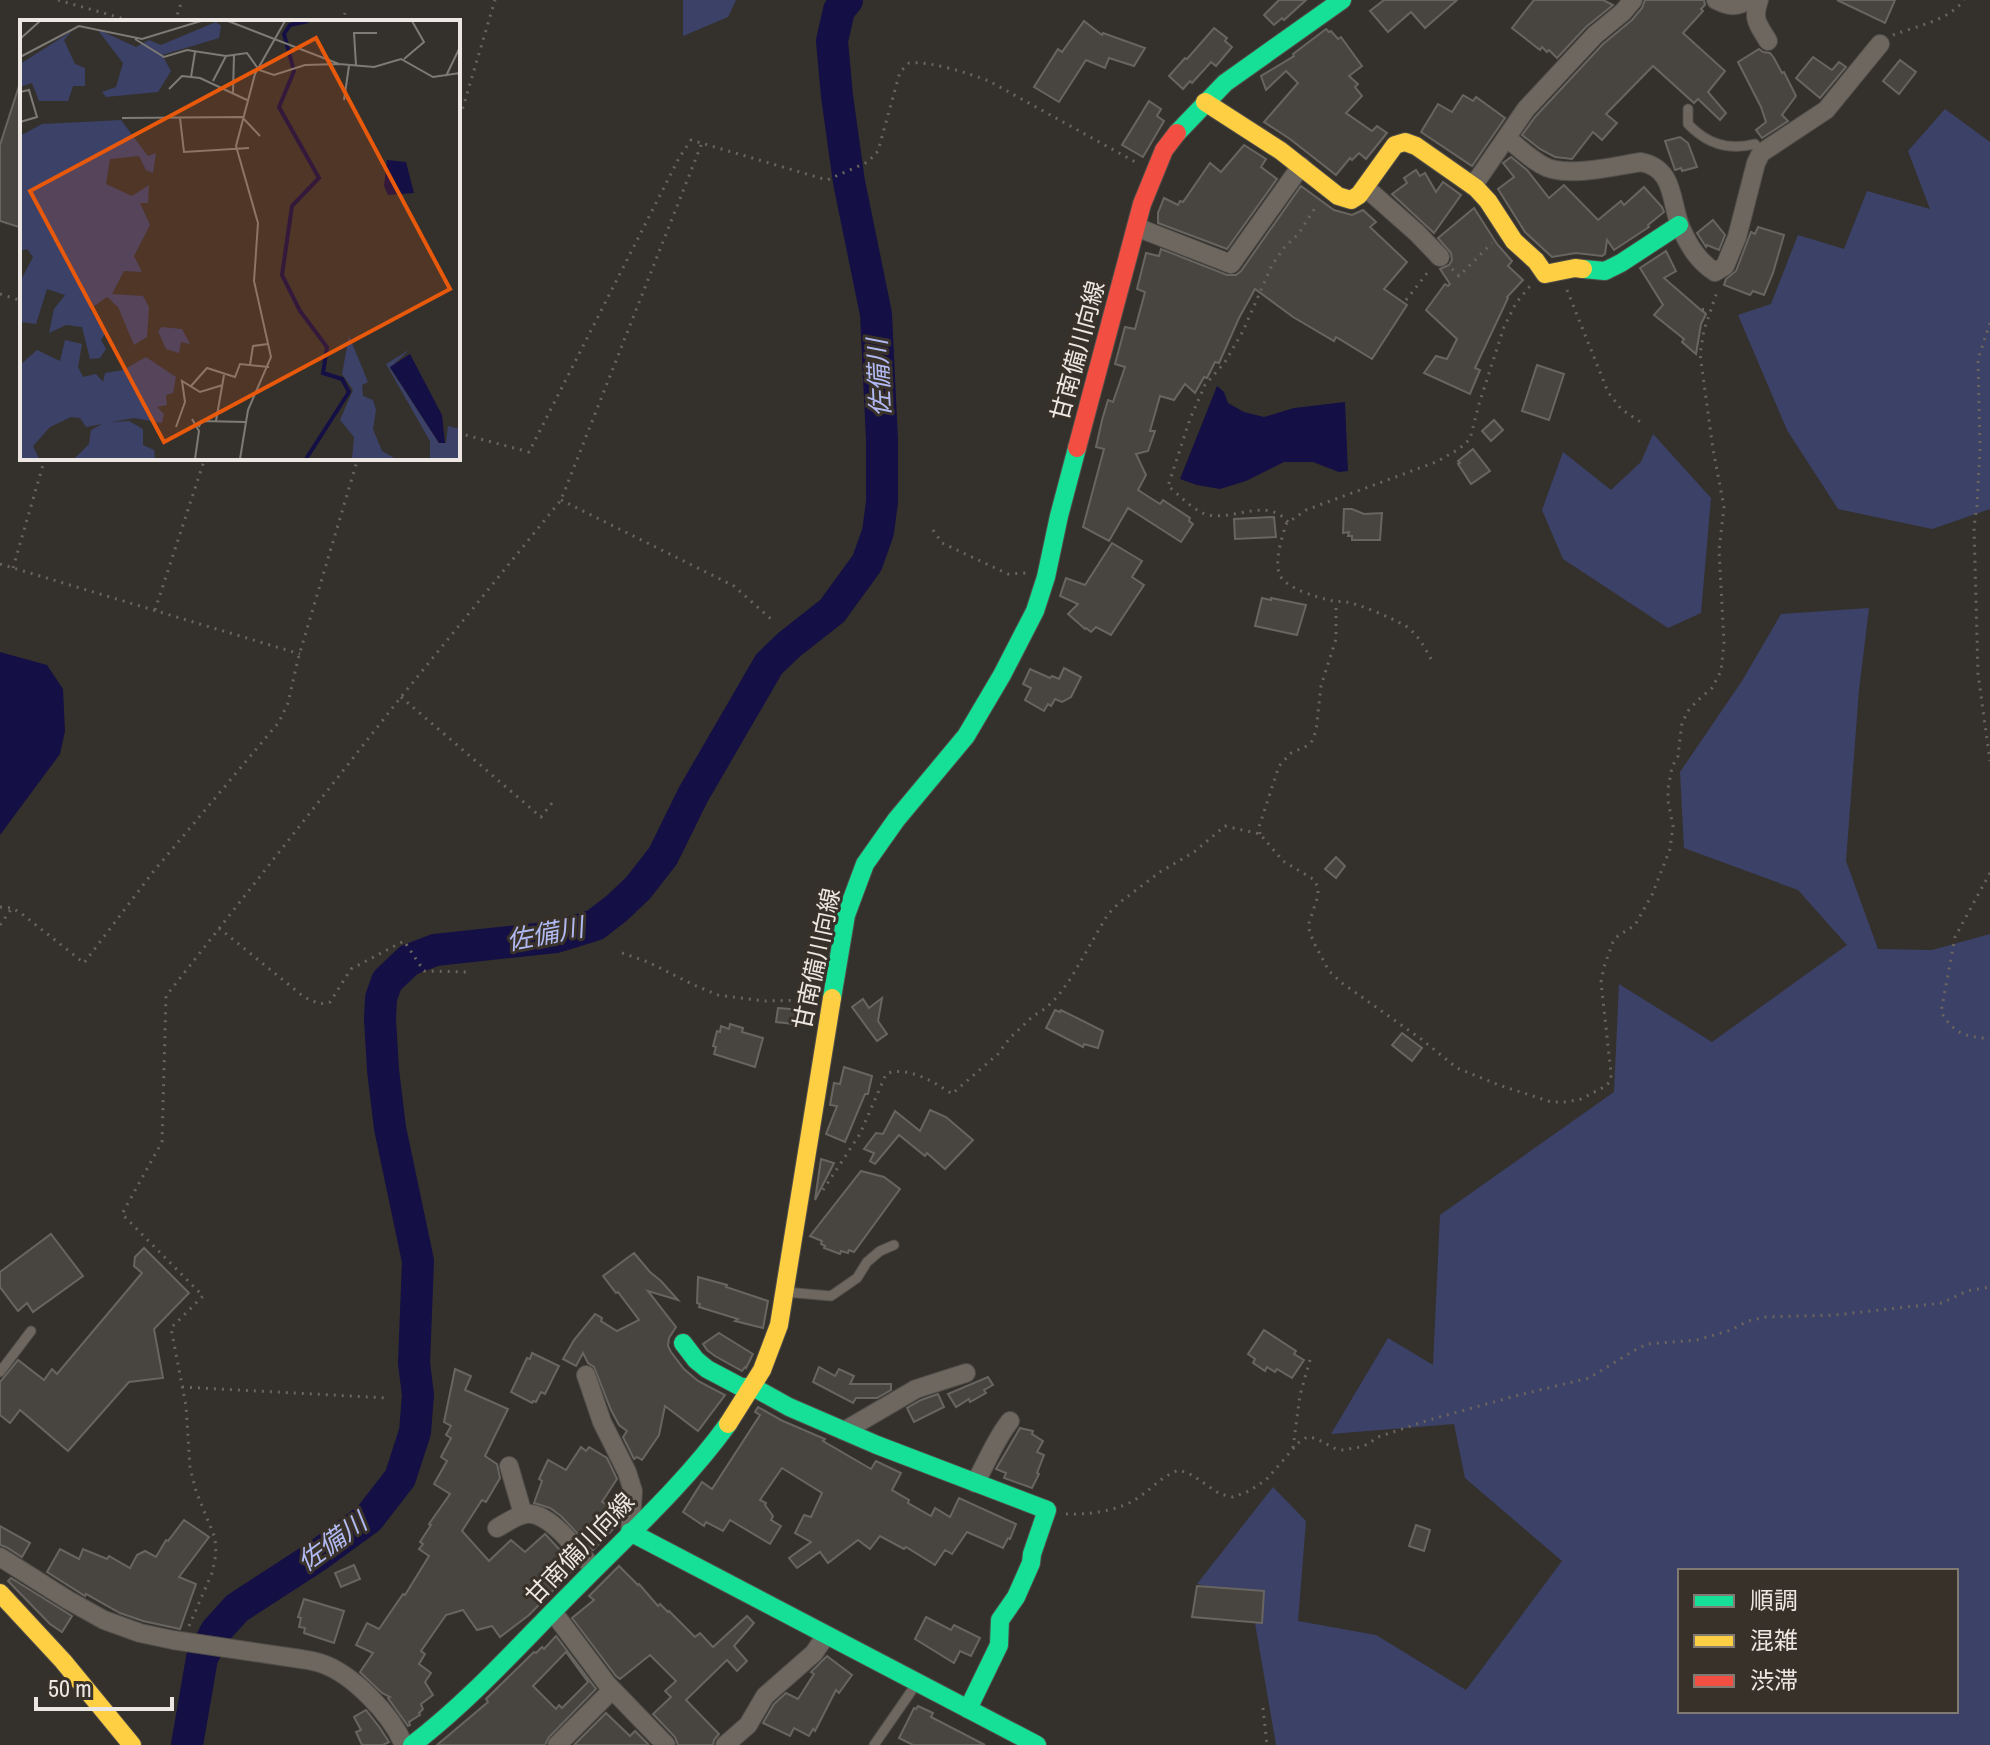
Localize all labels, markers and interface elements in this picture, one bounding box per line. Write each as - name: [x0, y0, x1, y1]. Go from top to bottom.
- inset map: [20, 20, 460, 460]
- street label: 甘南備川向線: [1043, 277, 1111, 424]
- water label: 佐備川: [859, 335, 898, 418]
- street label: 甘南備川向線: [785, 885, 847, 1033]
- water label: 佐備川: [503, 908, 589, 958]
- street label: 甘南備川向線: [518, 1485, 641, 1611]
- water label: 佐備川: [290, 1503, 376, 1579]
- legend: [1678, 1569, 1958, 1713]
- text: 順調: [1750, 1584, 1798, 1616]
- text: 混雑: [1750, 1624, 1798, 1656]
- scale bar: [36, 1661, 172, 1711]
- text: 渋滞: [1750, 1664, 1798, 1696]
- text: 50 m: [48, 1672, 92, 1704]

